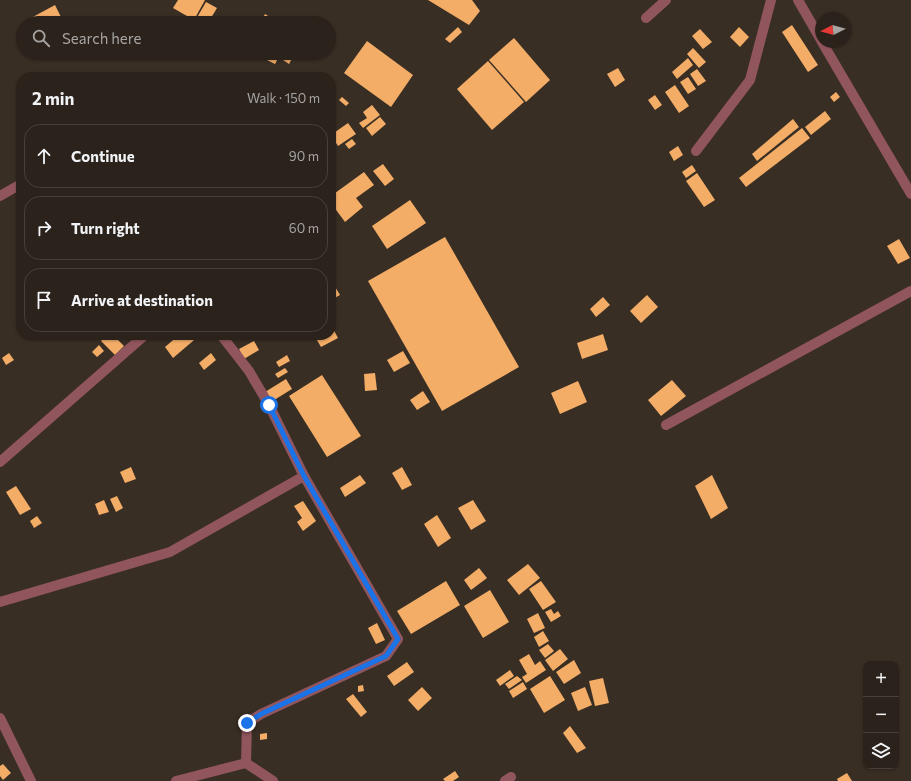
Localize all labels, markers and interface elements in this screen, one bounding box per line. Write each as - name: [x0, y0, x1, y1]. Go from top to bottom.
- north arrow: [815, 12, 851, 48]
- search box: [16, 16, 336, 60]
- icon: search: [30, 27, 52, 49]
- text: Search here: [62, 29, 141, 47]
- text: 2 min: [32, 88, 74, 109]
- text: Walk · 150 m: [247, 90, 320, 106]
- icon: ahead: [33, 145, 55, 167]
- text: Continue: [71, 147, 135, 165]
- text: 90 m: [289, 148, 319, 164]
- icon: right: [33, 217, 55, 239]
- text: Turn right: [71, 219, 140, 237]
- text: 60 m: [289, 220, 319, 236]
- icon: arrive: [33, 289, 55, 311]
- text: Arrive at destination: [71, 291, 213, 309]
- route start: [260, 396, 278, 414]
- map controls: [863, 661, 899, 769]
- button: +: [863, 661, 899, 697]
- button: −: [863, 697, 899, 733]
- route end: [238, 714, 256, 732]
- button: layers: [863, 733, 899, 769]

